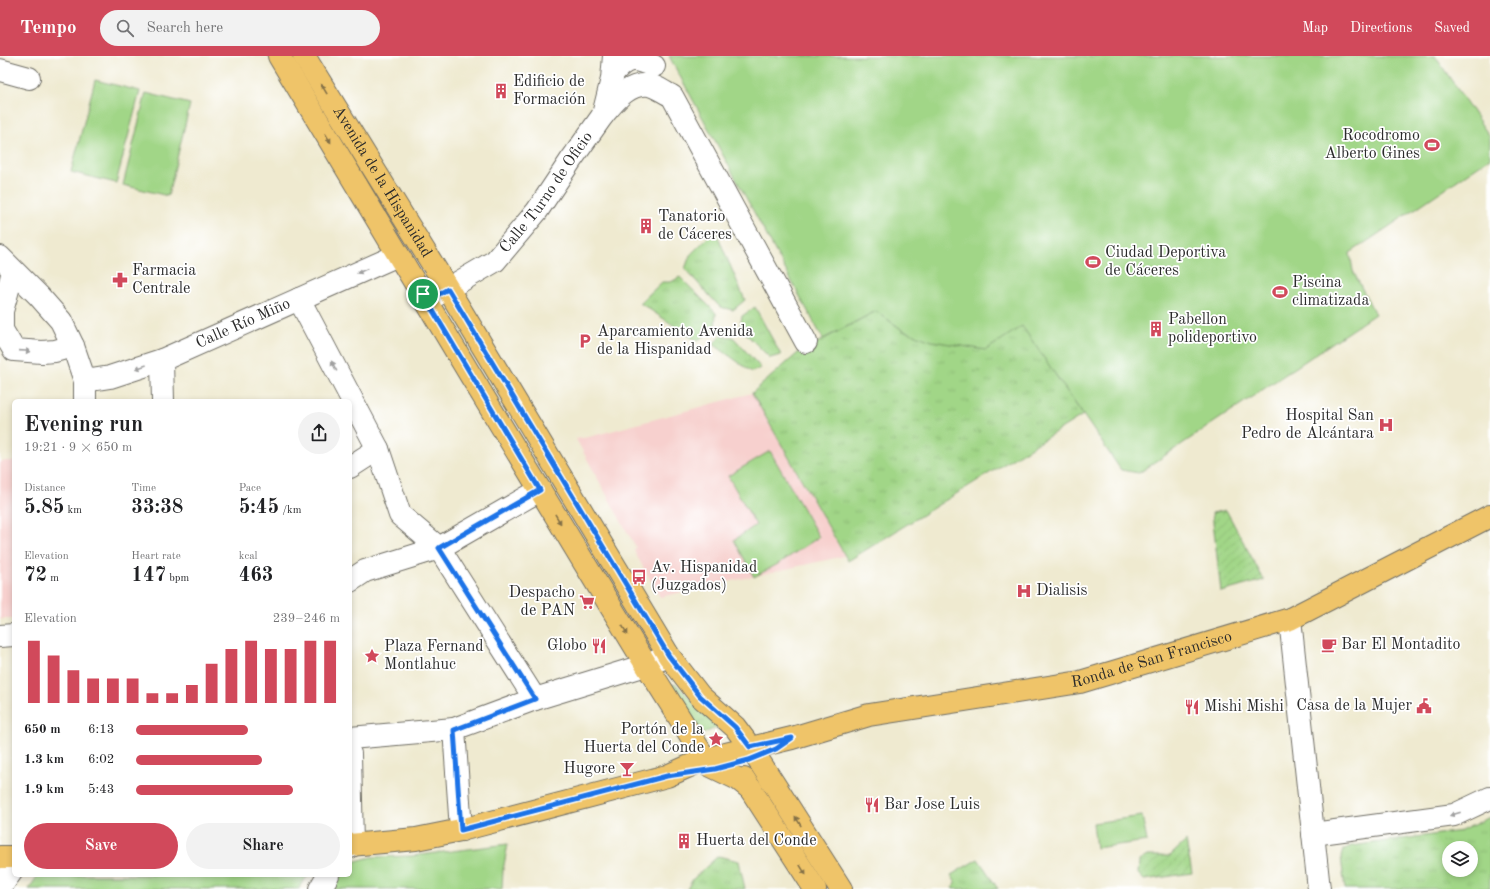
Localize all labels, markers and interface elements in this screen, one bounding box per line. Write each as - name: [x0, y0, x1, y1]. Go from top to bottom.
- search box: [100, 10, 380, 46]
- icon: search: [114, 17, 136, 39]
- text: Tempo: [20, 19, 76, 38]
- text: Search here: [146, 21, 223, 36]
- text: Map: [1302, 21, 1328, 35]
- text: Directions: [1350, 21, 1412, 35]
- text: Saved: [1434, 21, 1470, 35]
- place label: Edificio de Formación: [513, 74, 586, 108]
- building icon: Edificio de Formación: [492, 82, 510, 100]
- one-way arrow: [321, 83, 328, 95]
- street label: Avenida de la Hispanidad: [329, 103, 434, 260]
- place label: Rocodromo Alberto Gines: [1325, 128, 1420, 162]
- street label: Calle Turno de Oficio: [497, 129, 596, 256]
- one-way arrow: [324, 133, 332, 143]
- sports icon: Rocodromo Alberto Gines: [1423, 136, 1441, 154]
- place label: Tanatorio de Cáceres: [658, 209, 732, 243]
- building icon: Tanatorio de Cáceres: [637, 217, 655, 235]
- place label: Ciudad Deportiva de Cáceres: [1105, 245, 1226, 279]
- sports icon: Ciudad Deportiva de Cáceres: [1084, 253, 1102, 271]
- place label: Farmacia Centrale: [132, 263, 196, 297]
- one-way arrow: [357, 268, 368, 274]
- pharmacy icon: Farmacia Centrale: [111, 271, 129, 289]
- place label: Piscina climatizada: [1292, 275, 1369, 309]
- pin: [406, 277, 440, 311]
- icon: arrive: [412, 283, 434, 305]
- sports icon: Piscina climatizada: [1271, 283, 1289, 301]
- street label: Calle Río Miño: [194, 296, 293, 352]
- place label: Pabellon polideportivo: [1168, 312, 1257, 346]
- building icon: Pabellon polideportivo: [1147, 320, 1165, 338]
- place label: Aparcamiento Avenida de la Hispanidad: [597, 324, 753, 358]
- parking icon: Aparcamiento Avenida de la Hispanidad: [576, 332, 594, 350]
- one-way arrow: [19, 347, 31, 354]
- one-way arrow: [331, 360, 337, 372]
- one-way arrow: [134, 365, 146, 371]
- place label: Hospital San Pedro de Alcántara: [1241, 408, 1374, 442]
- button: share: [298, 412, 340, 454]
- text: Evening run: [24, 414, 143, 436]
- hospital icon: Hospital San Pedro de Alcántara: [1377, 416, 1395, 434]
- text: 19:21 · 9 × 650 m: [24, 441, 132, 454]
- text: Distance: [24, 483, 65, 494]
- text: Time: [131, 483, 156, 494]
- text: Pace: [239, 483, 261, 494]
- text: 5.85: [24, 498, 64, 518]
- text: 33:38: [131, 498, 183, 518]
- text: 5:45: [239, 498, 279, 518]
- text: km: [64, 505, 82, 516]
- text: /km: [279, 505, 302, 516]
- one-way arrow: [554, 514, 562, 524]
- text: Elevation: [24, 551, 69, 562]
- text: Heart rate: [131, 551, 181, 562]
- text: kcal: [239, 551, 258, 562]
- place label: Av. Hispanidad (Juzgados): [651, 560, 757, 594]
- text: 72: [24, 566, 47, 586]
- text: 147: [131, 566, 166, 586]
- text: 463: [239, 566, 273, 586]
- bus stop icon: Av. Hispanidad (Juzgados): [630, 568, 648, 586]
- text: m: [47, 573, 59, 584]
- text: bpm: [166, 573, 189, 584]
- hospital icon: Dialisis: [1015, 582, 1033, 600]
- place label: Dialisis: [1036, 583, 1088, 599]
- place label: Despacho de PAN: [508, 585, 575, 619]
- supermarket icon: Despacho de PAN: [578, 593, 596, 611]
- text: Elevation: [24, 612, 77, 625]
- text: 239–246 m: [273, 612, 340, 625]
- one-way arrow: [622, 624, 629, 636]
- street label: Ronda de San Francisco: [1070, 629, 1234, 691]
- cafe icon: Bar El Montadito: [1320, 636, 1338, 654]
- restaurant icon: Globo: [590, 637, 608, 655]
- place label: Bar El Montadito: [1341, 637, 1461, 653]
- place label: Globo: [547, 638, 587, 654]
- place label: Plaza Fernand Montlahuc: [384, 639, 484, 673]
- place icon: Plaza Fernand Montlahuc: [363, 647, 381, 665]
- public building icon: Casa de la Mujer: [1415, 697, 1433, 715]
- restaurant icon: Mishi Mishi: [1183, 698, 1201, 716]
- place label: Casa de la Mujer: [1296, 698, 1412, 714]
- place label: Mishi Mishi: [1204, 699, 1284, 715]
- place label: Portón de la Huerta del Conde: [583, 722, 704, 756]
- text: 650 m: [24, 723, 61, 736]
- text: 6:13: [88, 723, 114, 736]
- place icon: Portón de la Huerta del Conde: [707, 730, 725, 748]
- text: 1.3 km: [24, 753, 64, 766]
- text: 6:02: [88, 753, 114, 766]
- bar icon: Hugore: [618, 760, 636, 778]
- place label: Hugore: [563, 761, 615, 777]
- text: 1.9 km: [24, 783, 64, 796]
- text: 5:43: [88, 783, 114, 796]
- restaurant icon: Bar Jose Luis: [863, 796, 881, 814]
- place label: Bar Jose Luis: [884, 797, 980, 813]
- one-way arrow: [1448, 811, 1460, 817]
- one-way arrow: [794, 815, 802, 826]
- button: Save: [24, 823, 178, 869]
- button: Share: [186, 823, 340, 869]
- building icon: Huerta del Conde: [675, 832, 693, 850]
- place label: Huerta del Conde: [696, 833, 817, 849]
- map controls: [1442, 841, 1478, 877]
- button: layers: [1442, 841, 1478, 877]
- one-way arrow: [799, 865, 807, 875]

